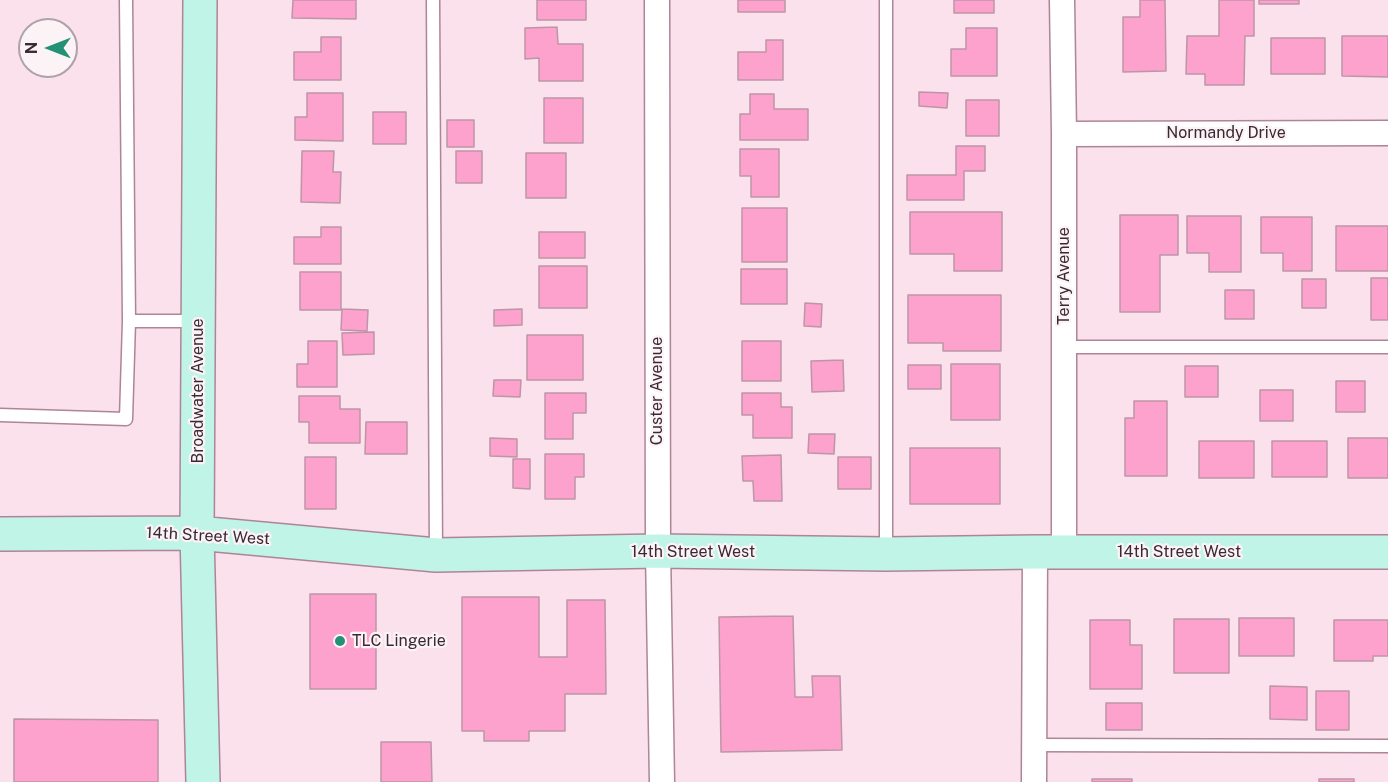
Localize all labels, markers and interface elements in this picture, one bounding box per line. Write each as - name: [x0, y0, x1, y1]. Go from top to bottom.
- north arrow: [18, 18, 78, 78]
- text: N: [22, 42, 41, 54]
- street label: Normandy Drive: [1166, 123, 1286, 143]
- street label: Terry Avenue: [1054, 227, 1074, 325]
- street label: Broadwater Avenue: [188, 318, 208, 464]
- street label: Custer Avenue: [647, 337, 667, 445]
- street label: 14th Street West: [145, 523, 271, 549]
- street label: 14th Street West: [631, 542, 755, 562]
- street label: 14th Street West: [1117, 542, 1241, 562]
- place label: TLC Lingerie: [352, 631, 446, 651]
- marker: TLC Lingerie: [333, 634, 347, 648]

